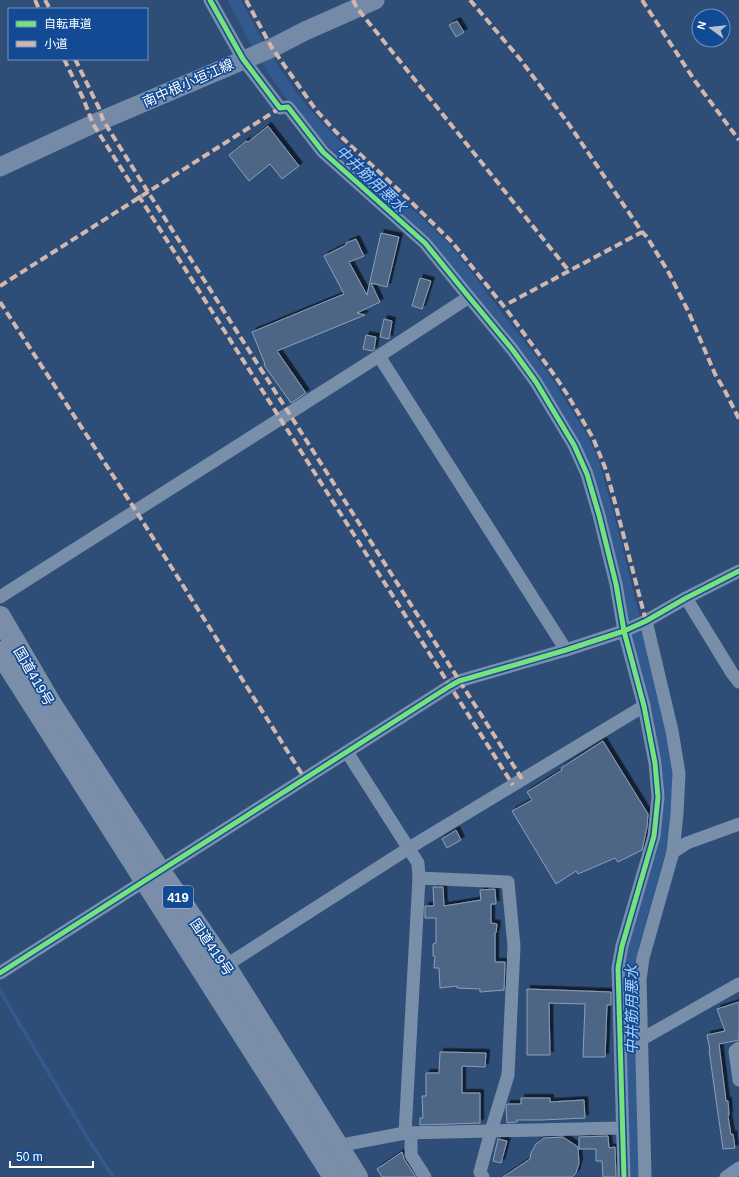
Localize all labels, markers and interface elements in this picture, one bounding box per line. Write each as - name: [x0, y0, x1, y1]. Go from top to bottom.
- legend: [8, 8, 148, 60]
- north arrow: [691, 8, 731, 48]
- text: 自転車道: [44, 17, 92, 31]
- text: N: [695, 20, 708, 31]
- text: 小道: [44, 37, 68, 51]
- street label: 南中根小垣江線: [140, 56, 236, 110]
- water label: 中井筋用悪水: [333, 142, 412, 217]
- street label: 国道419号: [11, 644, 57, 708]
- road number: 419: [163, 886, 193, 908]
- street label: 国道419号: [187, 915, 237, 979]
- water label: 中井筋用悪水: [623, 963, 640, 1055]
- scale bar: [10, 1143, 93, 1169]
- text: 50 m: [16, 1150, 43, 1164]

